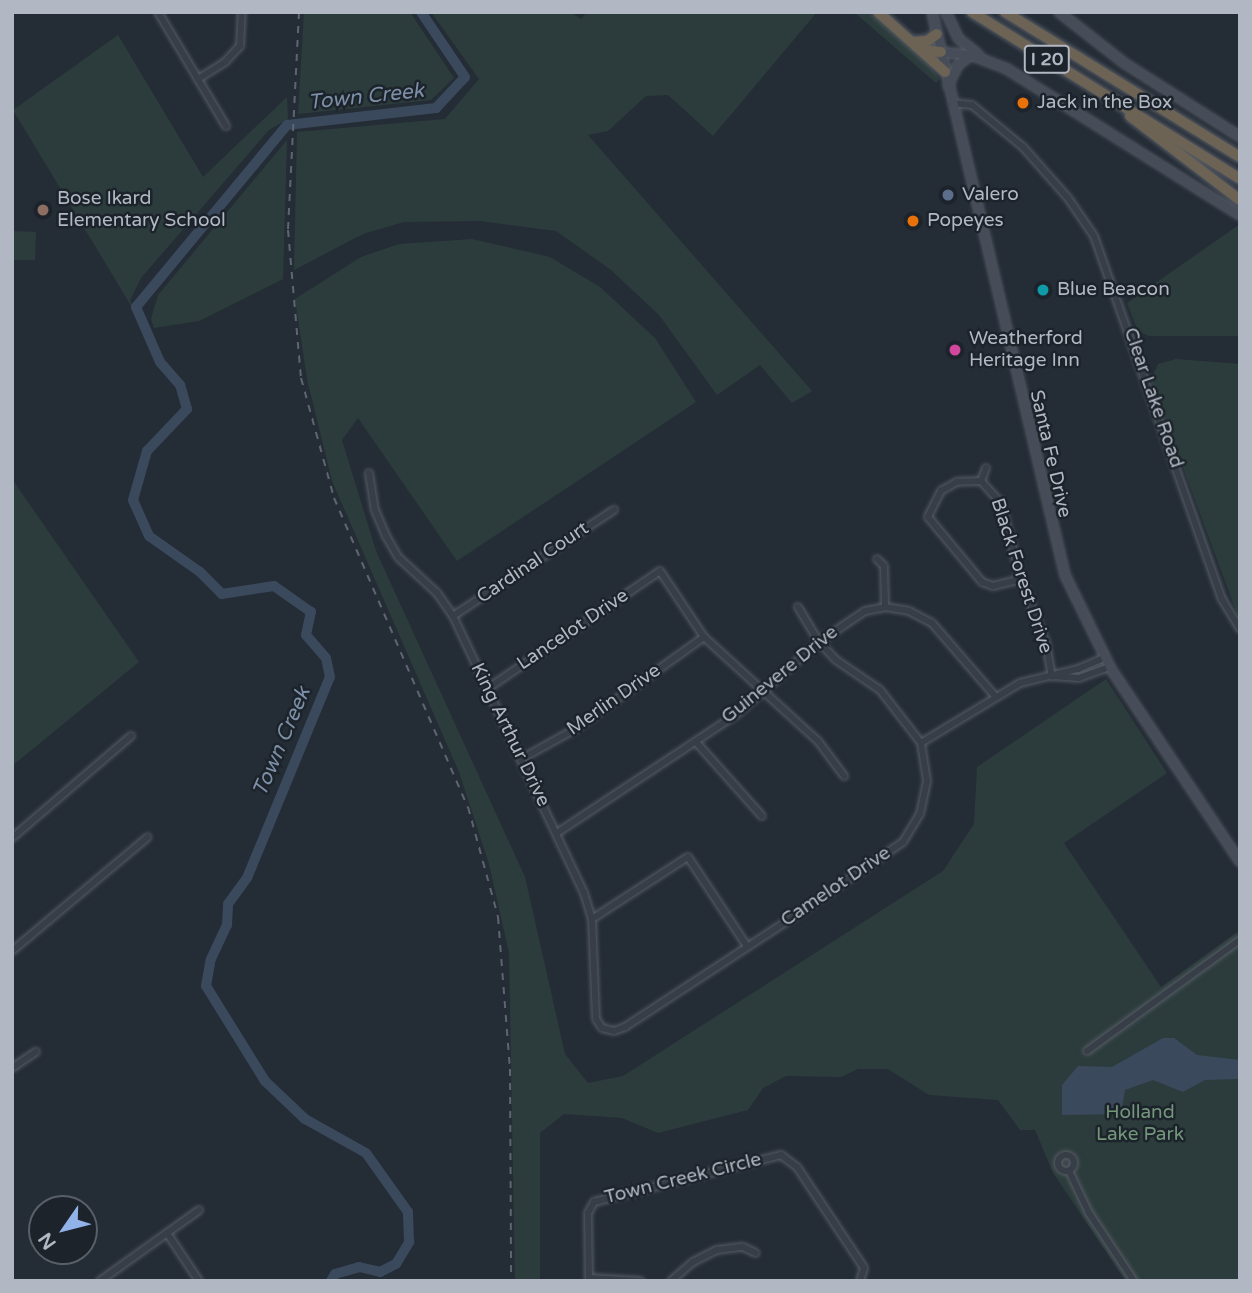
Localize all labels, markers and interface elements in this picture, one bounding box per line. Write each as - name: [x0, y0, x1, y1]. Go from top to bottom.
- road number: I 20: [1023, 44, 1072, 74]
- water label: Town Creek: [307, 78, 425, 116]
- place label: Jack in the Box: [1037, 92, 1172, 114]
- marker: Jack in the Box: [1015, 95, 1031, 111]
- place label: Valero: [962, 184, 1019, 206]
- marker: Valero: [940, 187, 956, 203]
- place label: Bose Ikard Elementary School: [57, 188, 226, 232]
- marker: Bose Ikard Elementary School: [35, 202, 51, 218]
- place label: Popeyes: [927, 210, 1004, 232]
- marker: Popeyes: [905, 213, 921, 229]
- place label: Blue Beacon: [1057, 279, 1170, 301]
- marker: Blue Beacon: [1035, 282, 1051, 298]
- street label: Clear Lake Road: [1118, 325, 1188, 471]
- place label: Weatherford Heritage Inn: [969, 328, 1083, 372]
- marker: Weatherford Heritage Inn: [947, 342, 963, 358]
- street label: Santa Fe Drive: [1024, 388, 1076, 520]
- street label: Black Forest Drive: [985, 495, 1057, 657]
- street label: Cardinal Court: [473, 517, 593, 609]
- street label: Lancelot Drive: [513, 584, 633, 676]
- street label: Guinevere Drive: [717, 621, 843, 729]
- street label: Merlin Drive: [563, 659, 665, 741]
- street label: King Arthur Drive: [465, 660, 555, 810]
- water label: Town Creek: [248, 684, 316, 800]
- street label: Camelot Drive: [777, 842, 895, 932]
- park label: Holland Lake Park: [1096, 1102, 1184, 1146]
- street label: Town Creek Circle: [602, 1148, 764, 1210]
- north arrow: [28, 1195, 98, 1265]
- text: N: [34, 1228, 61, 1253]

